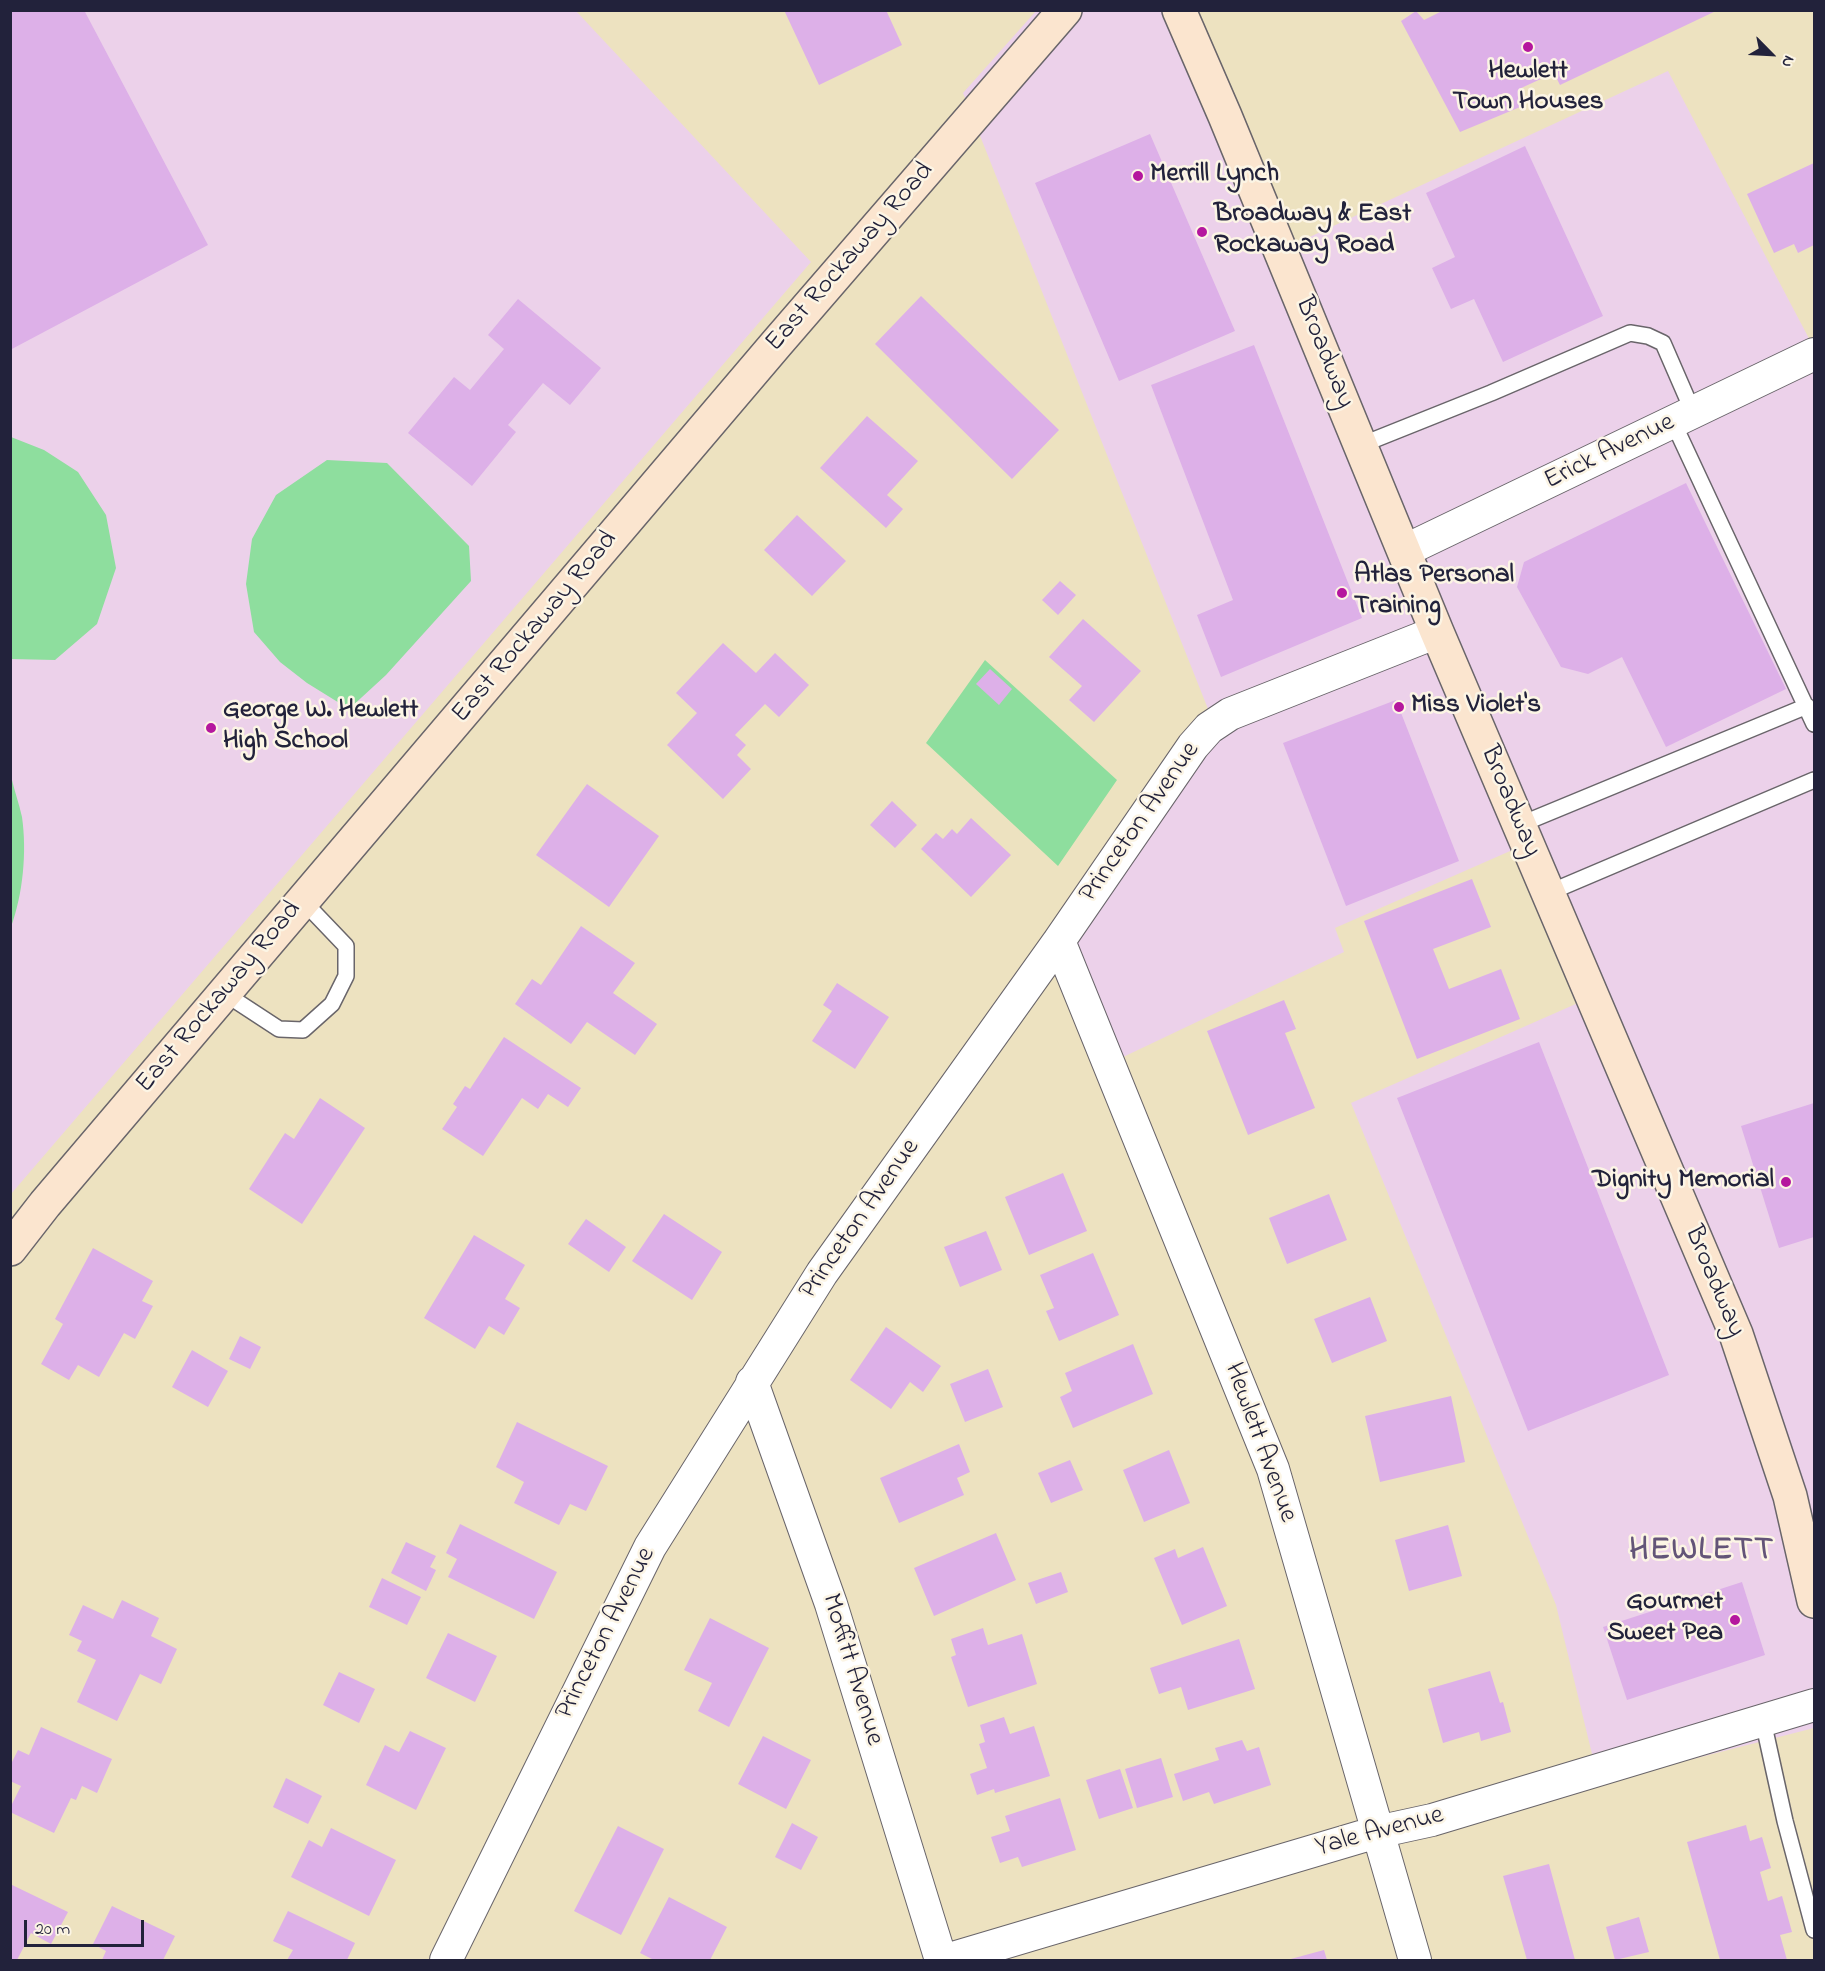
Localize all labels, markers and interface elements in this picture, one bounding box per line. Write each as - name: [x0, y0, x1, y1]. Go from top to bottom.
- north arrow: [1741, 24, 1801, 84]
- marker: Hewlett Town Houses: [1521, 40, 1535, 54]
- text: N: [1774, 52, 1801, 71]
- place label: Hewlett Town Houses: [1453, 57, 1603, 120]
- street label: East Rockaway Road: [760, 157, 942, 359]
- place label: Merrill Lynch: [1150, 160, 1279, 192]
- marker: Merrill Lynch: [1131, 169, 1145, 183]
- place label: Broadway & East Rockaway Road: [1214, 200, 1411, 263]
- marker: Broadway & East Rockaway Road: [1195, 225, 1209, 239]
- street label: Broadway: [1286, 292, 1360, 414]
- street label: Erick Avenue: [1540, 408, 1680, 498]
- street label: East Rockaway Road: [446, 525, 626, 731]
- place label: Atlas Personal Training: [1354, 561, 1514, 624]
- marker: Atlas Personal Training: [1335, 586, 1349, 600]
- place label: Miss Violet's: [1411, 691, 1541, 723]
- place label: George W. Hewlett High School: [223, 696, 418, 759]
- marker: Miss Violet's: [1392, 700, 1406, 714]
- marker: George W. Hewlett High School: [204, 721, 218, 735]
- street label: Princeton Avenue: [1074, 736, 1208, 910]
- street label: Broadway: [1471, 742, 1547, 862]
- street label: East Rockaway Road: [130, 895, 310, 1101]
- street label: Princeton Avenue: [794, 1133, 928, 1307]
- place label: Dignity Memorial: [1592, 1166, 1774, 1198]
- marker: Dignity Memorial: [1779, 1175, 1793, 1189]
- street label: Broadway: [1675, 1222, 1751, 1342]
- street label: Hewlett Avenue: [1215, 1359, 1303, 1527]
- district label: HEWLETT: [1629, 1533, 1775, 1573]
- street label: Princeton Avenue: [550, 1543, 664, 1725]
- place label: Gourmet Sweet Pea: [1607, 1588, 1723, 1651]
- street label: Moffitt Avenue: [813, 1590, 889, 1750]
- marker: Gourmet Sweet Pea: [1728, 1613, 1742, 1627]
- street label: Yale Avenue: [1312, 1800, 1448, 1866]
- scale bar: [27, 1908, 147, 1946]
- text: 20 m: [35, 1917, 70, 1943]

